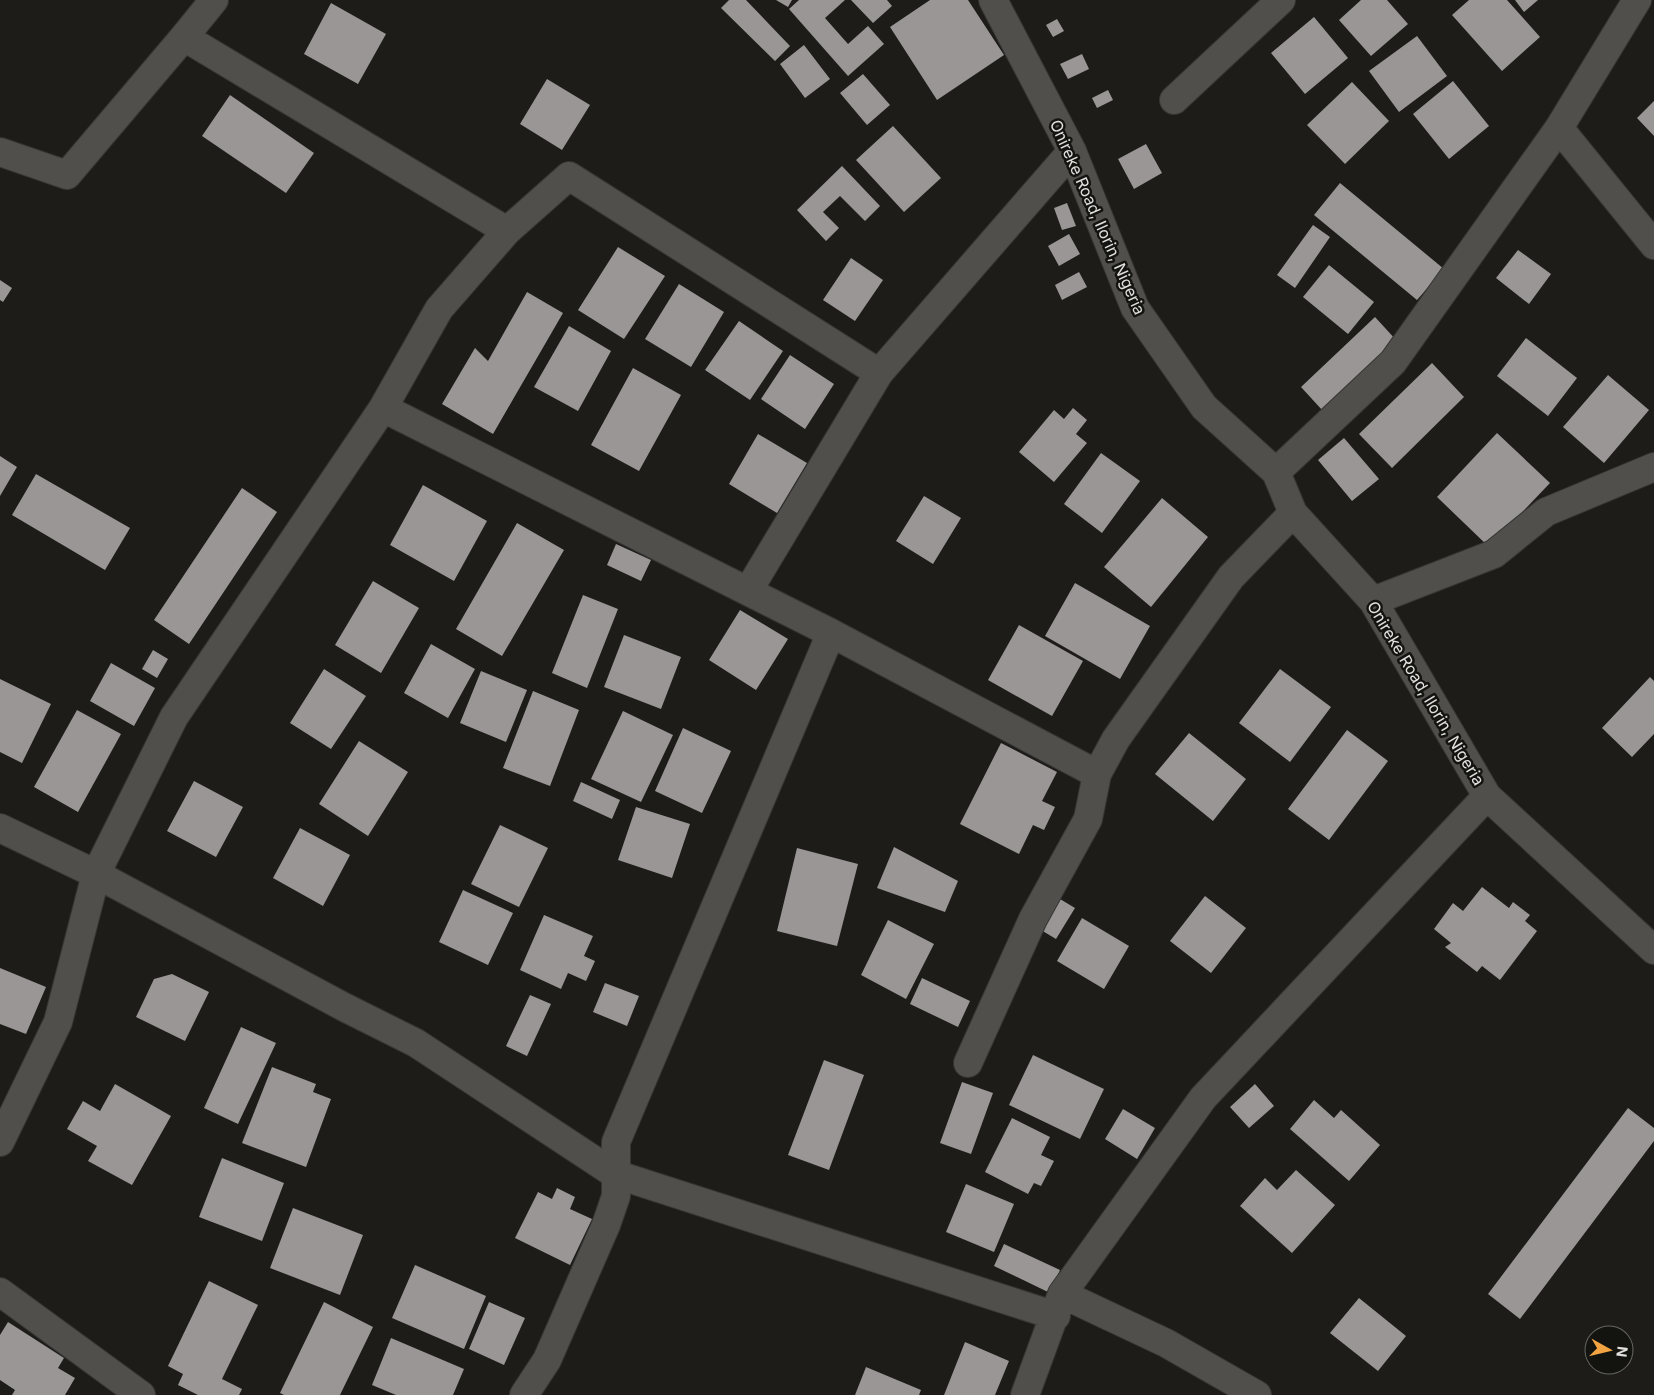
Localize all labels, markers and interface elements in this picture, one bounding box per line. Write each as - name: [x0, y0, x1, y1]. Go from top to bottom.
- street label: Onireke Road, Ilorin, Nigeria: [1046, 116, 1150, 318]
- street label: Onireke Road, Ilorin, Nigeria: [1363, 597, 1489, 789]
- north arrow: [1584, 1325, 1634, 1375]
- text: N: [1613, 1345, 1632, 1358]

